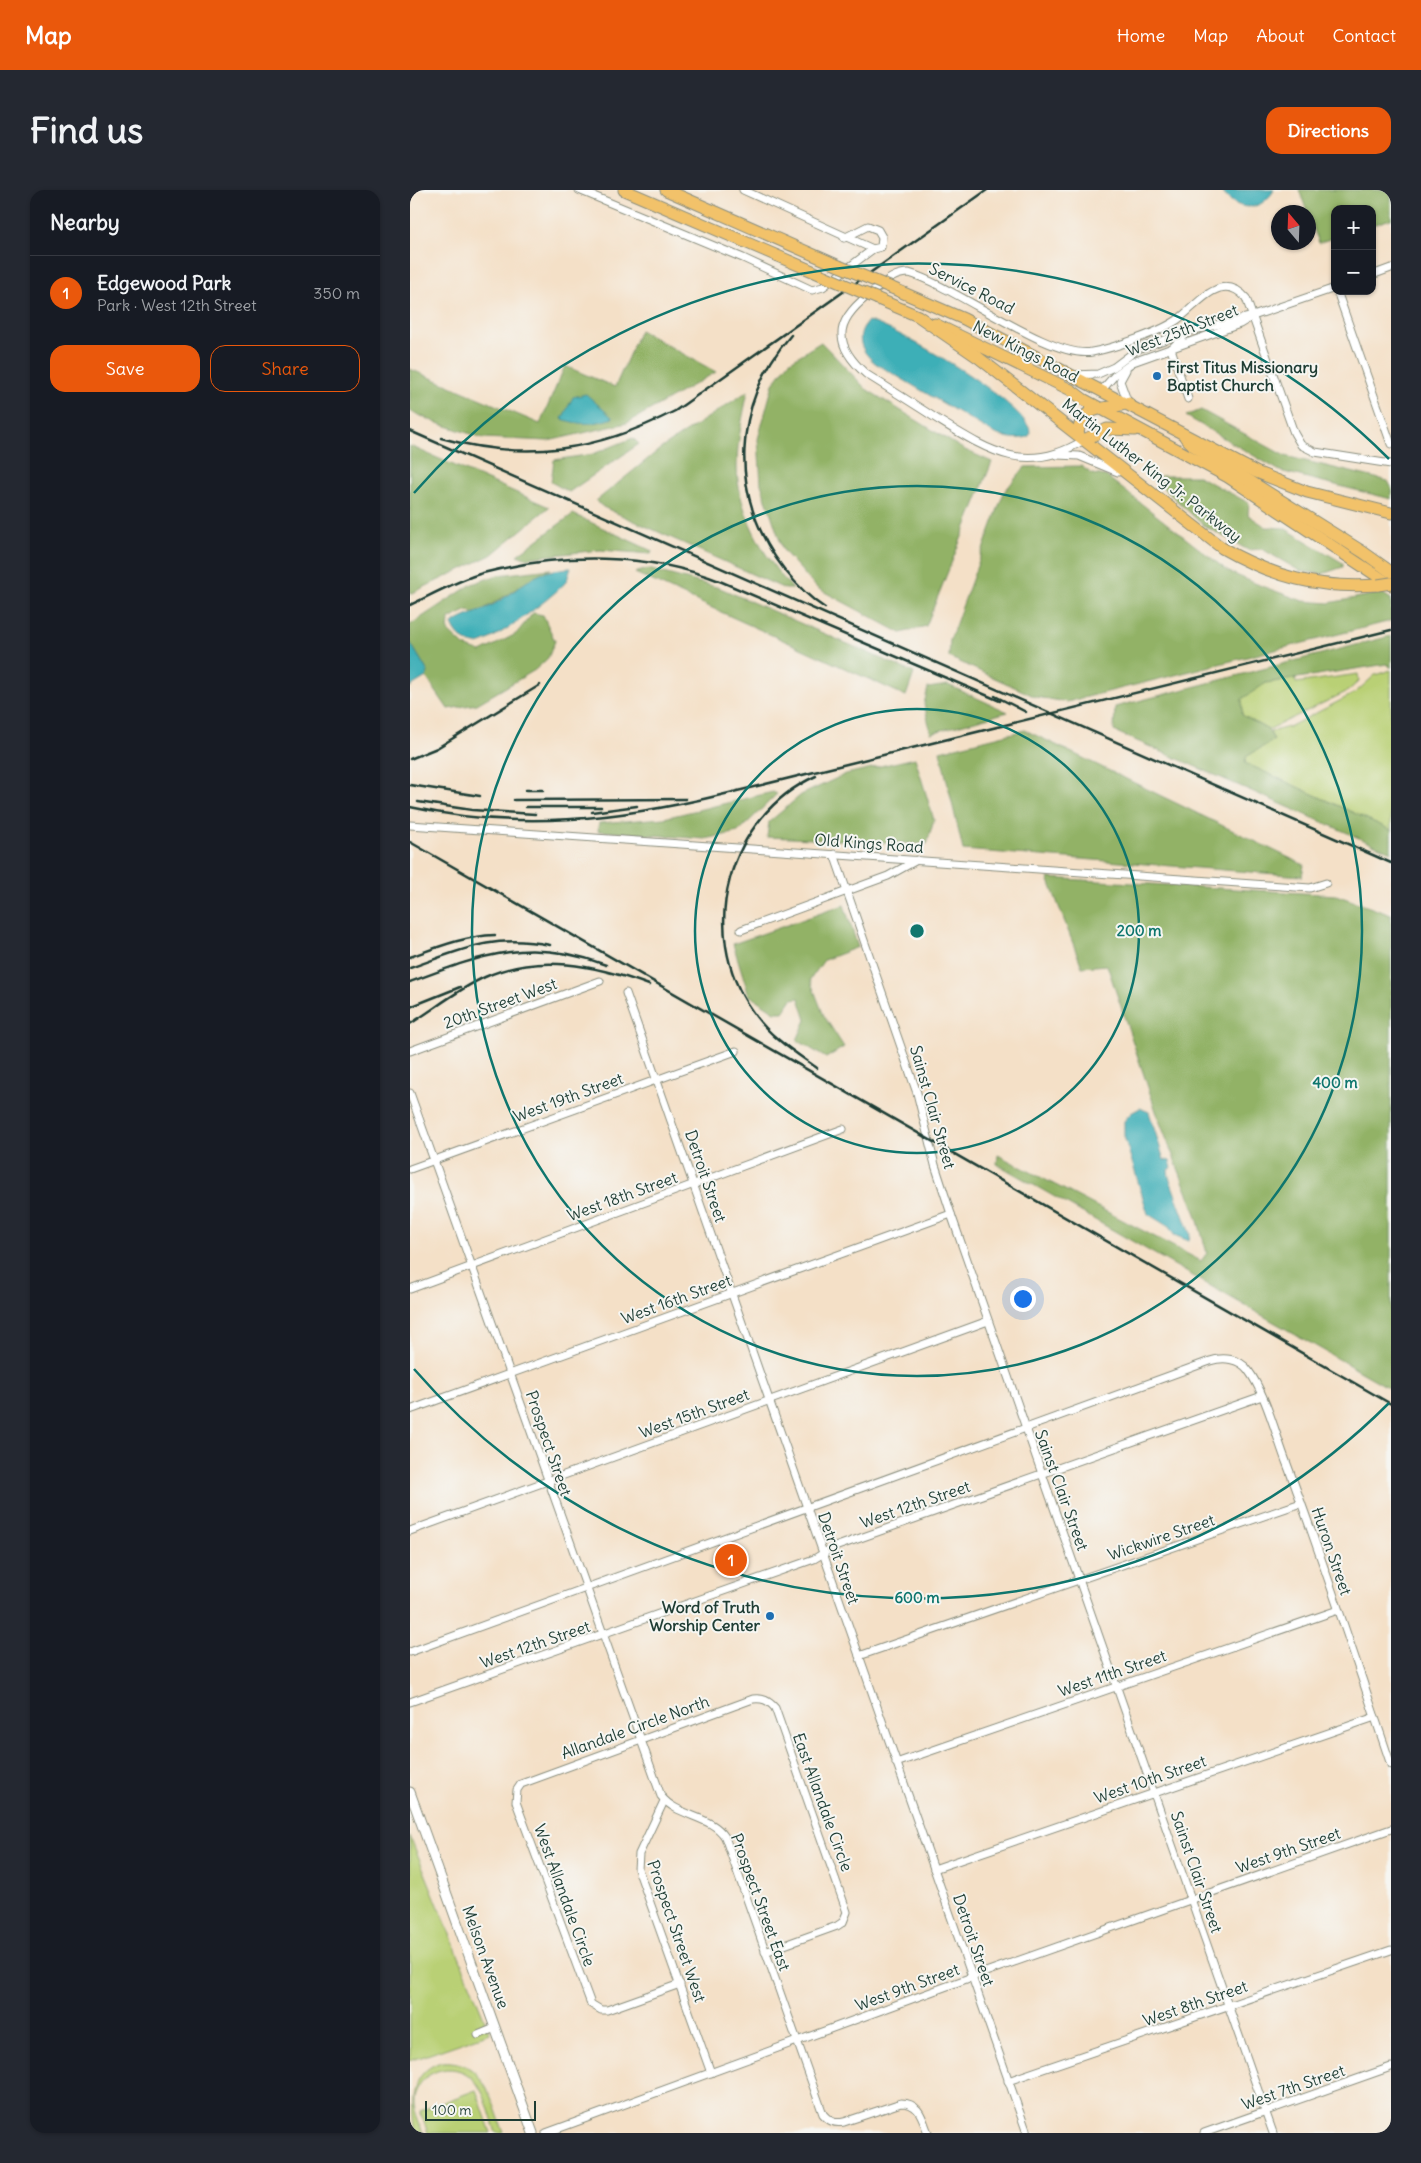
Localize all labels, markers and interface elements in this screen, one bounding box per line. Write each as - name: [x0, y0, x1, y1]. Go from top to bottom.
- text: Map: [25, 20, 72, 50]
- text: Home: [1117, 24, 1165, 47]
- text: Map: [1193, 24, 1228, 47]
- text: About: [1256, 24, 1304, 47]
- text: Contact: [1332, 24, 1396, 47]
- button: Directions: [1266, 107, 1391, 154]
- text: Find us: [30, 108, 143, 152]
- north arrow: [1271, 205, 1316, 250]
- map controls: [1331, 205, 1376, 295]
- button: +: [1331, 205, 1376, 250]
- text: Nearby: [50, 209, 120, 236]
- button: −: [1331, 250, 1376, 295]
- street label: Service Road: [926, 258, 1018, 318]
- text: Edgewood Park: [97, 271, 231, 295]
- text: 1: [63, 283, 69, 303]
- text: 350 m: [313, 283, 360, 303]
- text: Park · West 12th Street: [97, 295, 257, 315]
- street label: West 25th Street: [1123, 299, 1241, 361]
- street label: New Kings Road: [970, 316, 1082, 386]
- button: Save: [50, 345, 200, 392]
- button: Share: [210, 345, 360, 392]
- place label: First Titus Missionary Baptist Church: [1167, 357, 1318, 396]
- marker: First Titus Missionary Baptist Church: [1151, 370, 1163, 382]
- street label: Martin Luther King Jr. Parkway: [1058, 394, 1246, 546]
- street label: Old Kings Road: [814, 829, 924, 857]
- text: 200 m: [1117, 921, 1161, 940]
- centre of rings: [908, 922, 926, 940]
- street label: 20th Street West: [440, 973, 560, 1033]
- street label: Sainst Clair Street: [906, 1043, 960, 1171]
- street label: West 19th Street: [510, 1068, 626, 1126]
- text: 400 m: [1312, 1073, 1358, 1092]
- street label: Detroit Street: [681, 1127, 731, 1225]
- street label: West 18th Street: [564, 1167, 680, 1225]
- street label: West 16th Street: [618, 1270, 734, 1328]
- your location: [1010, 1286, 1036, 1312]
- street label: West 15th Street: [636, 1384, 752, 1442]
- street label: Prospect Street: [522, 1388, 577, 1499]
- street label: Sainst Clair Street: [1031, 1427, 1093, 1554]
- street label: West 12th Street: [857, 1476, 973, 1532]
- street label: Huron Street: [1308, 1504, 1357, 1598]
- street label: Detroit Street: [814, 1509, 864, 1607]
- street label: Wickwire Street: [1105, 1509, 1218, 1565]
- pin: 1: [715, 1541, 747, 1579]
- text: 600 m: [894, 1588, 940, 1607]
- place label: Word of Truth Worship Center: [649, 1597, 760, 1636]
- marker: Word of Truth Worship Center: [764, 1610, 776, 1622]
- street label: West 12th Street: [477, 1616, 593, 1672]
- street label: West 11th Street: [1055, 1645, 1169, 1701]
- street label: Allandale Circle North: [558, 1691, 712, 1763]
- street label: East Allandale Circle: [789, 1730, 857, 1874]
- street label: West 10th Street: [1091, 1750, 1209, 1808]
- street label: Sainst Clair Street: [1167, 1809, 1227, 1936]
- street label: West Allandale Circle: [530, 1821, 600, 1969]
- street label: West 9th Street: [1233, 1823, 1344, 1877]
- street label: Prospect Street East: [727, 1831, 795, 1974]
- street label: Prospect Street West: [643, 1857, 711, 2005]
- street label: Detroit Street: [949, 1891, 999, 1989]
- street label: Melson Avenue: [458, 1903, 514, 2011]
- street label: West 9th Street: [852, 1959, 962, 2015]
- street label: West 8th Street: [1140, 1976, 1251, 2030]
- street label: West 7th Street: [1239, 2060, 1348, 2114]
- scale bar: [425, 2098, 536, 2121]
- text: 100 m: [432, 2101, 472, 2119]

